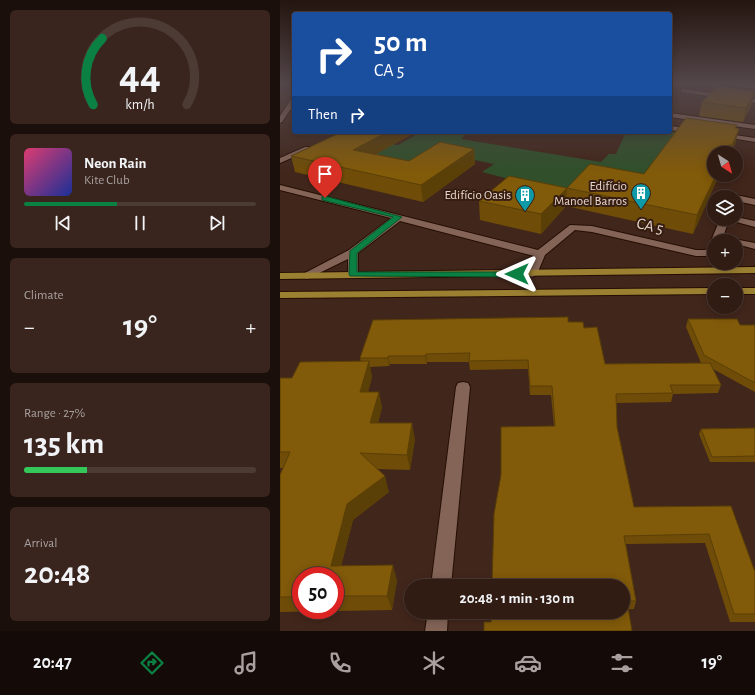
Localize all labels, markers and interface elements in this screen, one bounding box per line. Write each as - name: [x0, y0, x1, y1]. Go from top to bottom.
- icon: right: [308, 28, 360, 80]
- text: 50 m: [374, 29, 428, 57]
- text: 44: [119, 55, 161, 96]
- text: CA 5: [374, 62, 404, 80]
- text: km/h: [125, 98, 155, 112]
- icon: right: [346, 104, 368, 126]
- text: Then: [308, 107, 338, 122]
- north arrow: [707, 146, 743, 182]
- map controls: [707, 146, 743, 314]
- text: Neon Rain: [84, 156, 146, 171]
- pin: [308, 157, 342, 198]
- icon: arrive: [314, 163, 336, 185]
- text: Kite Club: [84, 174, 130, 187]
- place label: Edifício Manoel Barros: [554, 180, 627, 208]
- building icon: Edifício Manoel Barros: [630, 182, 652, 210]
- building icon: Edifício Oasis: [514, 184, 536, 212]
- place label: Edifício Oasis: [444, 189, 511, 202]
- button: layers: [707, 190, 743, 226]
- icon: previous: [52, 212, 74, 234]
- icon: pause: [129, 212, 151, 234]
- icon: next: [206, 212, 228, 234]
- street label: CA 5: [635, 215, 665, 237]
- button: +: [707, 234, 743, 270]
- position arrow: [496, 253, 538, 295]
- button: −: [707, 278, 743, 314]
- text: Climate: [24, 289, 63, 302]
- text: 19°: [123, 311, 157, 341]
- text: −: [24, 316, 35, 338]
- text: +: [245, 316, 256, 338]
- text: Range · 27%: [24, 407, 85, 420]
- text: 135 km: [24, 429, 104, 459]
- text: Arrival: [24, 537, 57, 550]
- text: 20:48: [24, 559, 91, 589]
- speed limit sign: 50: [292, 567, 344, 619]
- text: 20:48 · 1 min · 130 m: [460, 591, 574, 606]
- icon: directions: [138, 649, 166, 677]
- icon: music: [232, 649, 260, 677]
- icon: phone: [326, 649, 354, 677]
- icon: climate: [420, 649, 448, 677]
- icon: car: [514, 649, 542, 677]
- icon: filters: [608, 649, 636, 677]
- text: 20:47: [33, 654, 72, 672]
- text: 19°: [701, 654, 722, 672]

